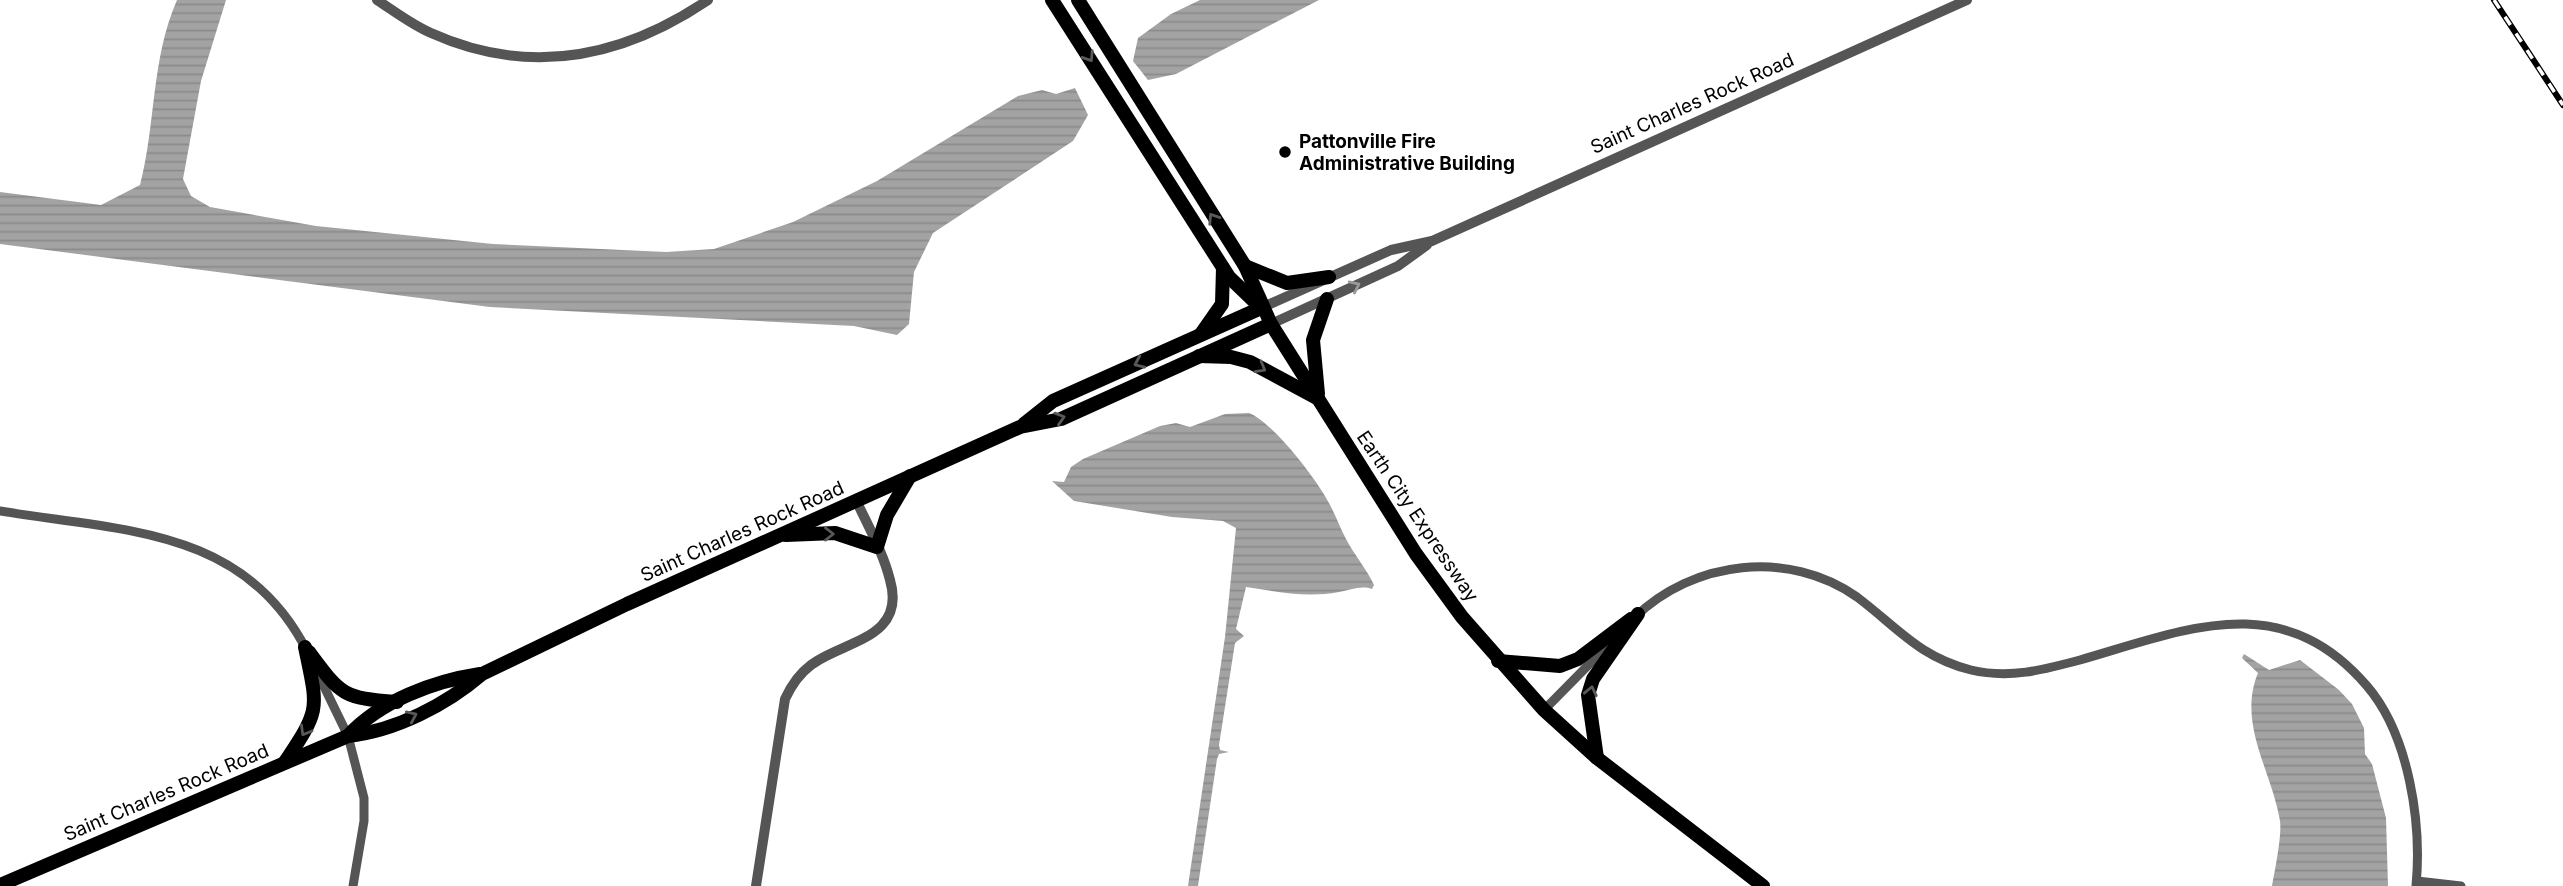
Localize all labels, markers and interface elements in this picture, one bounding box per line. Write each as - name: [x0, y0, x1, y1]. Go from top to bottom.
- street label: Saint Charles Rock Road: [1587, 48, 1798, 159]
- one-way arrow: [1080, 50, 1093, 63]
- place label: Pattonville Fire Administrative Building: [1299, 130, 1515, 175]
- marker: Pattonville Fire Administrative Building: [1277, 144, 1293, 160]
- one-way arrow: [1209, 212, 1222, 225]
- one-way arrow: [1348, 281, 1360, 295]
- one-way arrow: [1134, 354, 1146, 368]
- one-way arrow: [1254, 360, 1267, 373]
- one-way arrow: [1053, 411, 1065, 426]
- street label: Earth City Expressway: [1352, 426, 1484, 606]
- street label: Saint Charles Rock Road: [637, 476, 848, 587]
- one-way arrow: [824, 526, 835, 542]
- one-way arrow: [1582, 685, 1597, 697]
- one-way arrow: [405, 710, 417, 724]
- one-way arrow: [300, 723, 313, 736]
- street label: Saint Charles Rock Road: [60, 739, 272, 846]

